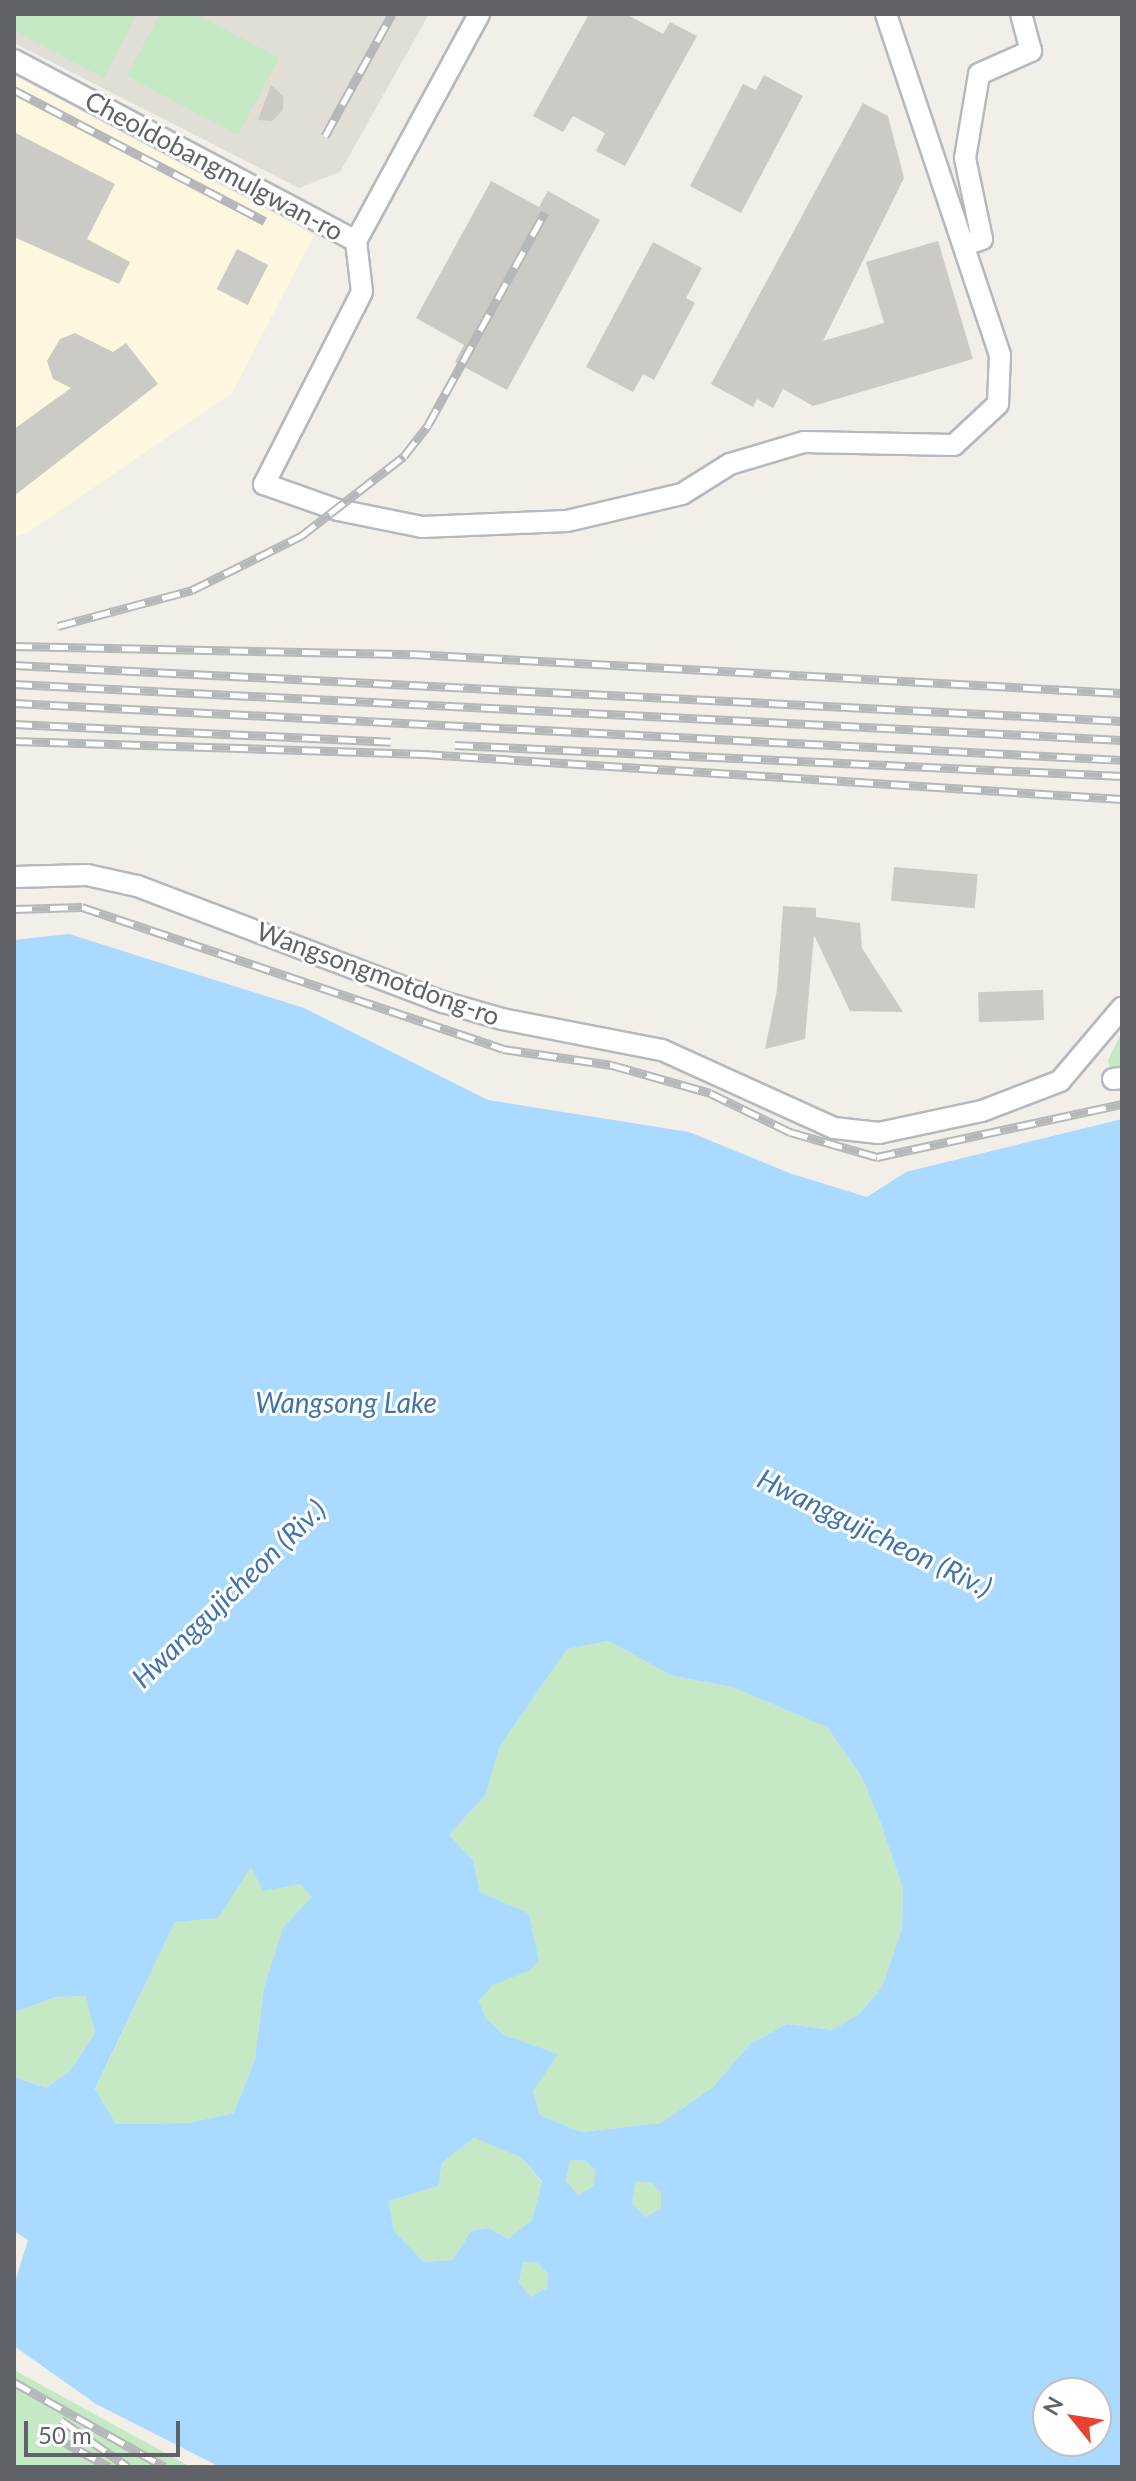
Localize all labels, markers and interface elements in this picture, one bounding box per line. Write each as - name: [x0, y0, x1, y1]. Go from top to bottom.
- street label: Cheoldobangmulgwan-ro: [80, 85, 348, 247]
- street label: Wangsongmotdong-ro: [252, 916, 504, 1032]
- water label: Wangsong Lake: [255, 1385, 437, 1419]
- water label: Hwanggujicheon (Riv.): [752, 1461, 998, 1603]
- water label: Hwanggujicheon (Riv.): [124, 1492, 332, 1694]
- north arrow: [1032, 2377, 1112, 2457]
- text: N: [1037, 2392, 1068, 2420]
- scale bar: [28, 2405, 184, 2455]
- text: 50 m: [38, 2420, 92, 2449]

